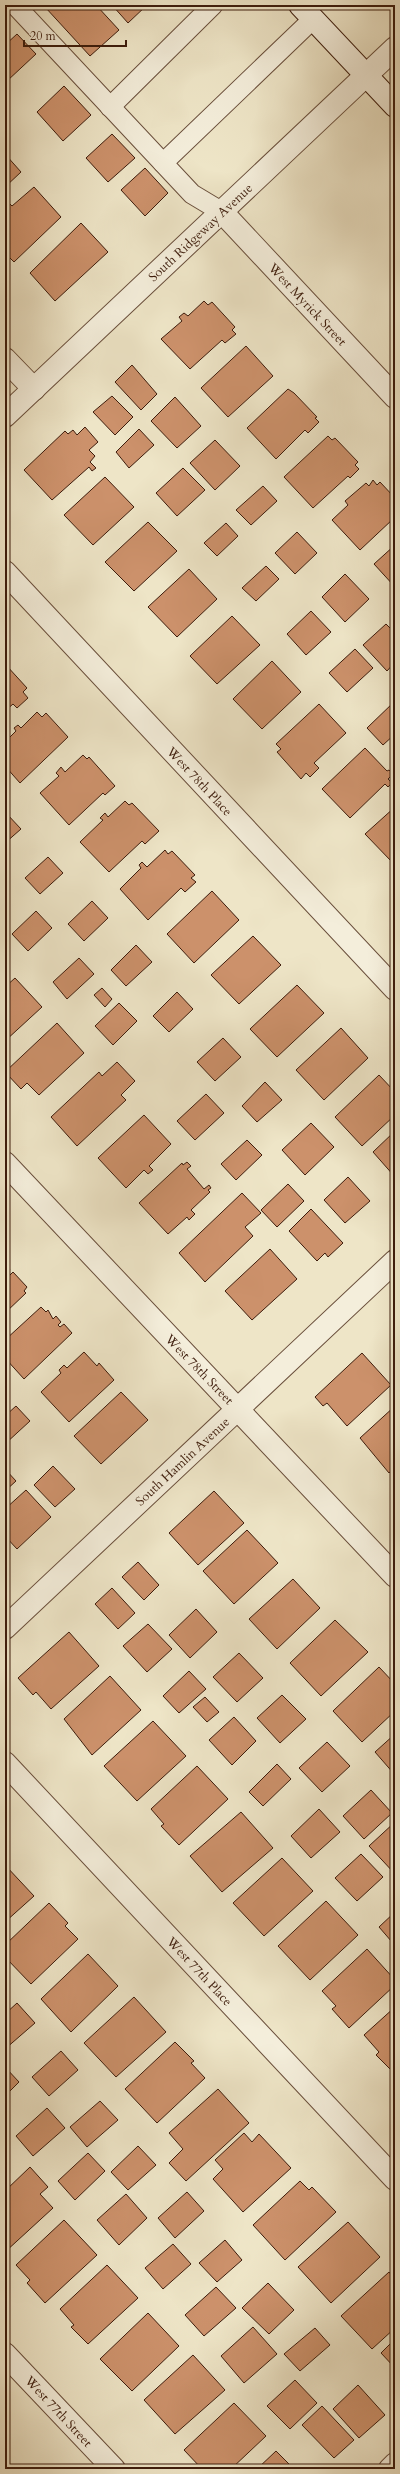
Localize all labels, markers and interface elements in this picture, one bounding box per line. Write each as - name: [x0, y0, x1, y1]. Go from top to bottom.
- scale bar: [24, 22, 126, 48]
- text: 20 m: [30, 28, 57, 44]
- street label: South Ridgeway Avenue: [145, 179, 257, 286]
- street label: West Myrick Street: [263, 259, 350, 350]
- street label: West 78th Place: [162, 742, 236, 820]
- street label: West 78th Street: [160, 1330, 238, 1409]
- street label: South Hamlin Avenue: [132, 1413, 234, 1510]
- street label: West 77th Place: [162, 1932, 236, 2010]
- street label: West 77th Street: [20, 2371, 96, 2451]

